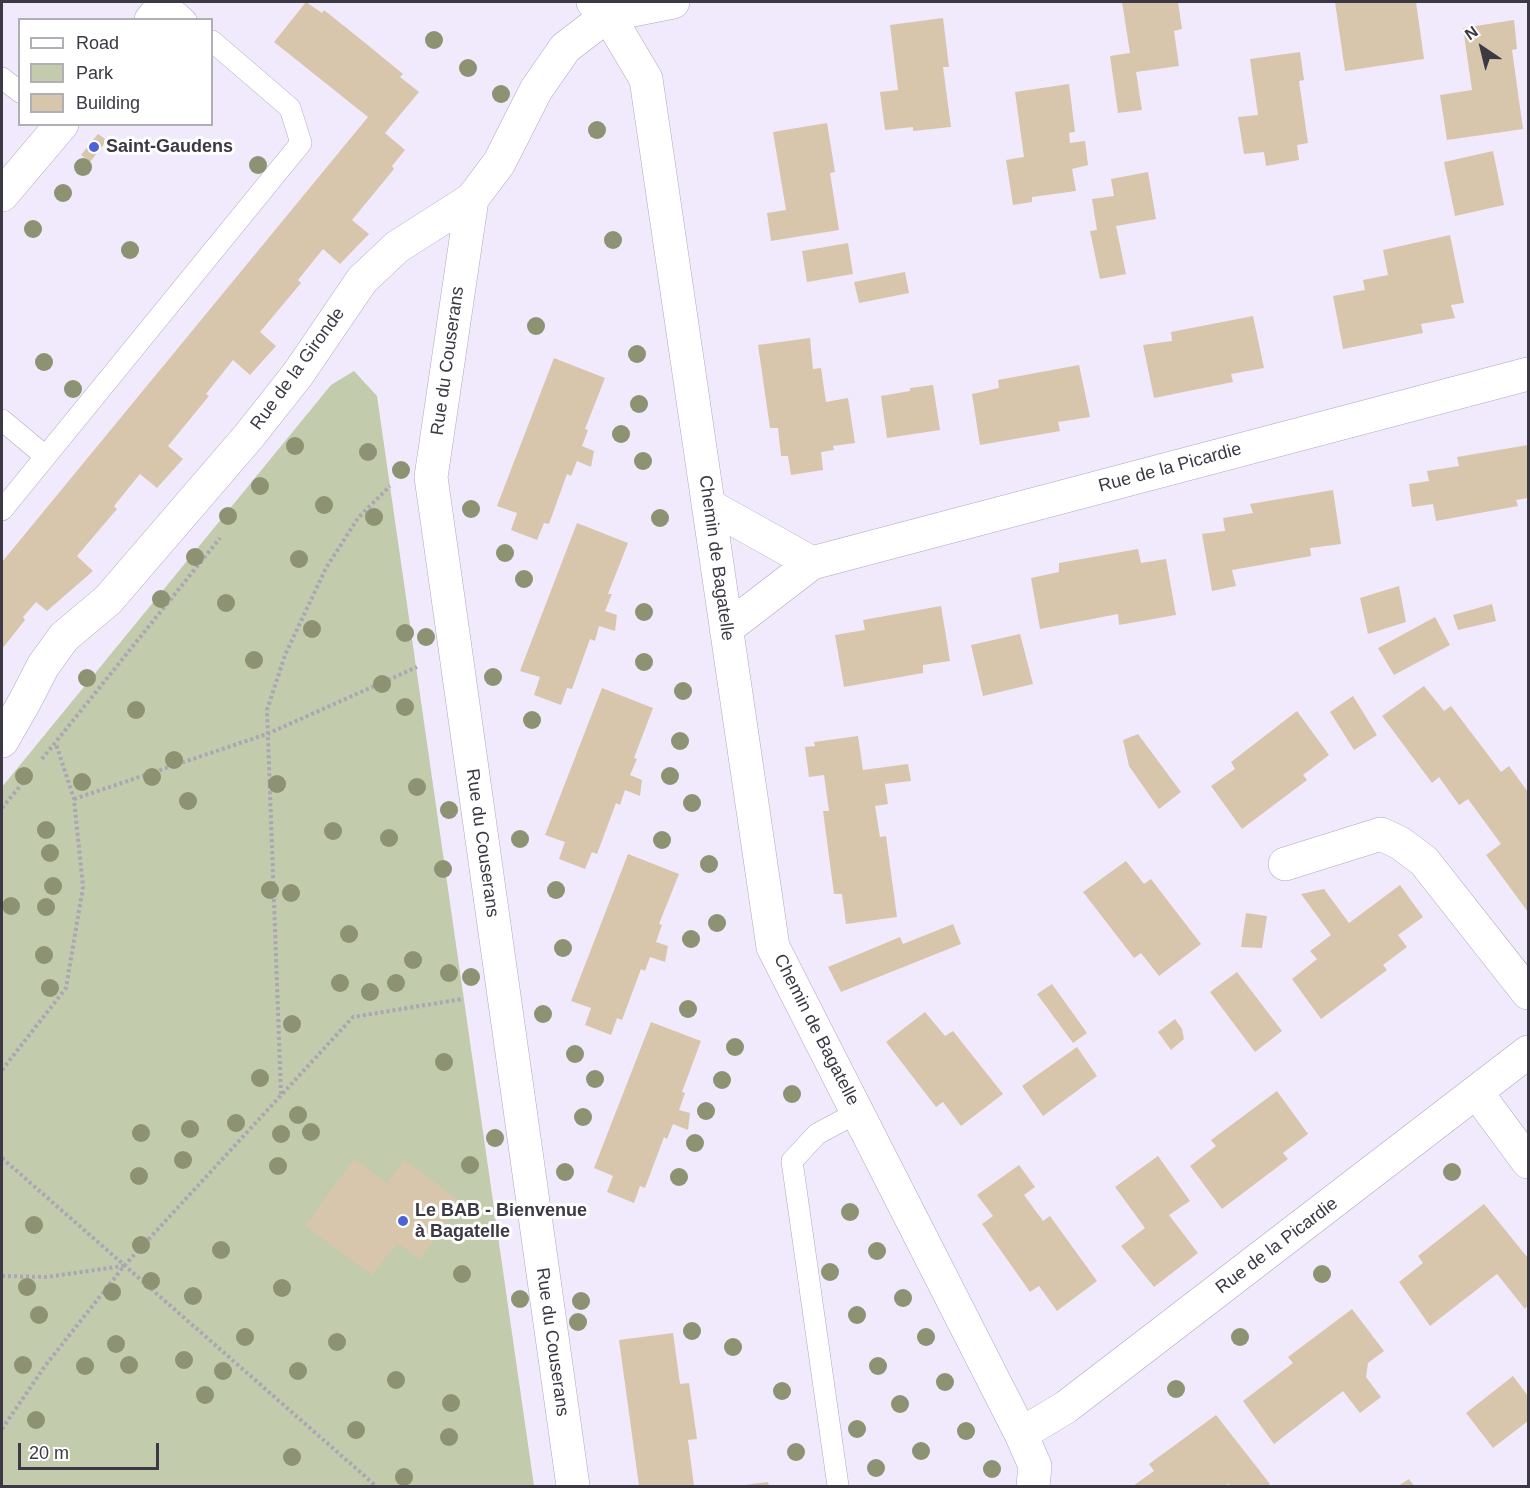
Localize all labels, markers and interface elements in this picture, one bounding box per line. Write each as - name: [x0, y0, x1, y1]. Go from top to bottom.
- legend: [18, 18, 213, 126]
- north arrow: [1452, 18, 1512, 78]
- text: N: [1462, 23, 1481, 43]
- text: Road: [76, 33, 119, 53]
- text: Park: [76, 63, 113, 83]
- text: Building: [76, 93, 140, 113]
- place label: Saint-Gaudens: [106, 136, 233, 158]
- marker: Saint-Gaudens: [87, 140, 101, 154]
- street label: Rue du Couserans: [427, 285, 469, 437]
- street label: Rue de la Gironde: [246, 304, 350, 434]
- street label: Rue de la Picardie: [1096, 439, 1244, 497]
- street label: Chemin de Bagatelle: [694, 474, 738, 642]
- street label: Rue du Couserans: [461, 767, 503, 919]
- street label: Chemin de Bagatelle: [768, 951, 864, 1109]
- street label: Rue de la Picardie: [1212, 1193, 1342, 1299]
- place label: Le BAB - Bienvenue à Bagatelle: [415, 1200, 587, 1242]
- marker: Le BAB - Bienvenue à Bagatelle: [396, 1214, 410, 1228]
- street label: Rue du Couserans: [531, 1266, 573, 1418]
- scale bar: [21, 1431, 162, 1469]
- text: 20 m: [29, 1443, 69, 1463]

